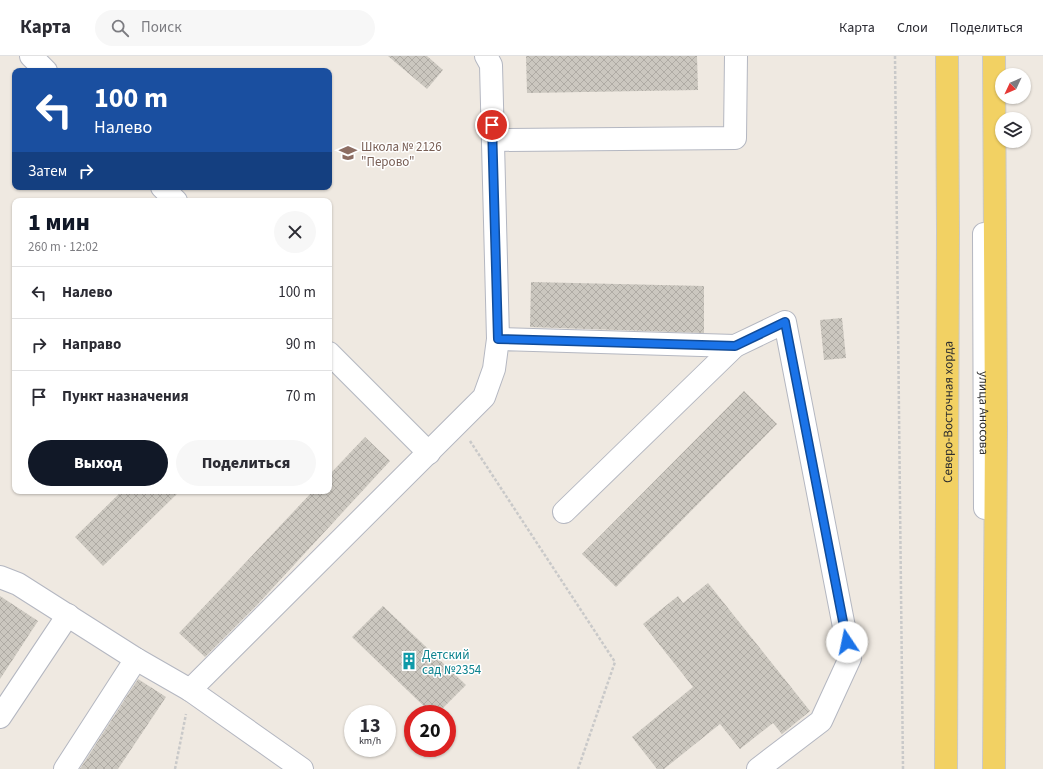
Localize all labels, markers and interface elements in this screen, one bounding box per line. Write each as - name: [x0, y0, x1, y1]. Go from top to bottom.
- search box: [95, 10, 375, 46]
- text: Карта: [20, 14, 71, 41]
- icon: search: [109, 17, 131, 39]
- text: Поиск: [141, 17, 182, 38]
- text: Карта: [839, 18, 875, 38]
- text: Слои: [897, 18, 928, 38]
- text: Поделиться: [950, 18, 1023, 38]
- north arrow: [995, 68, 1031, 104]
- map controls: [995, 68, 1031, 148]
- text: 100 m: [94, 78, 168, 118]
- icon: left: [28, 84, 80, 136]
- pin: [475, 108, 509, 142]
- button: layers: [995, 112, 1031, 148]
- icon: arrive: [481, 114, 503, 136]
- text: Налево: [94, 115, 152, 140]
- place label: Школа № 2126 "Перово": [361, 138, 442, 171]
- school or university icon: Школа № 2126 "Перово": [338, 143, 358, 163]
- icon: right: [75, 160, 97, 182]
- text: Затем: [28, 161, 67, 182]
- text: 1 мин: [28, 205, 90, 240]
- button: close: [274, 211, 316, 253]
- text: 260 m · 12:02: [28, 238, 98, 256]
- icon: left: [28, 282, 50, 304]
- text: Налево: [62, 282, 113, 303]
- text: 100 m: [278, 282, 316, 303]
- icon: right: [28, 334, 50, 356]
- text: Направо: [62, 334, 121, 355]
- text: 90 m: [286, 334, 316, 355]
- street label: Северо-Восточная хорда: [939, 341, 958, 483]
- street label: улица Аносова: [974, 371, 993, 455]
- icon: arrive: [28, 386, 50, 408]
- text: Пункт назначения: [62, 386, 189, 407]
- text: 70 m: [286, 386, 316, 407]
- button: Выход: [28, 440, 168, 486]
- button: Поделиться: [176, 440, 316, 486]
- position arrow: [826, 621, 868, 663]
- place label: Детский сад №2354: [422, 646, 482, 679]
- building icon: Детский сад №2354: [399, 651, 419, 671]
- speed limit sign: 20: [404, 705, 456, 757]
- text: 13: [359, 712, 381, 740]
- text: km/h: [359, 734, 381, 748]

